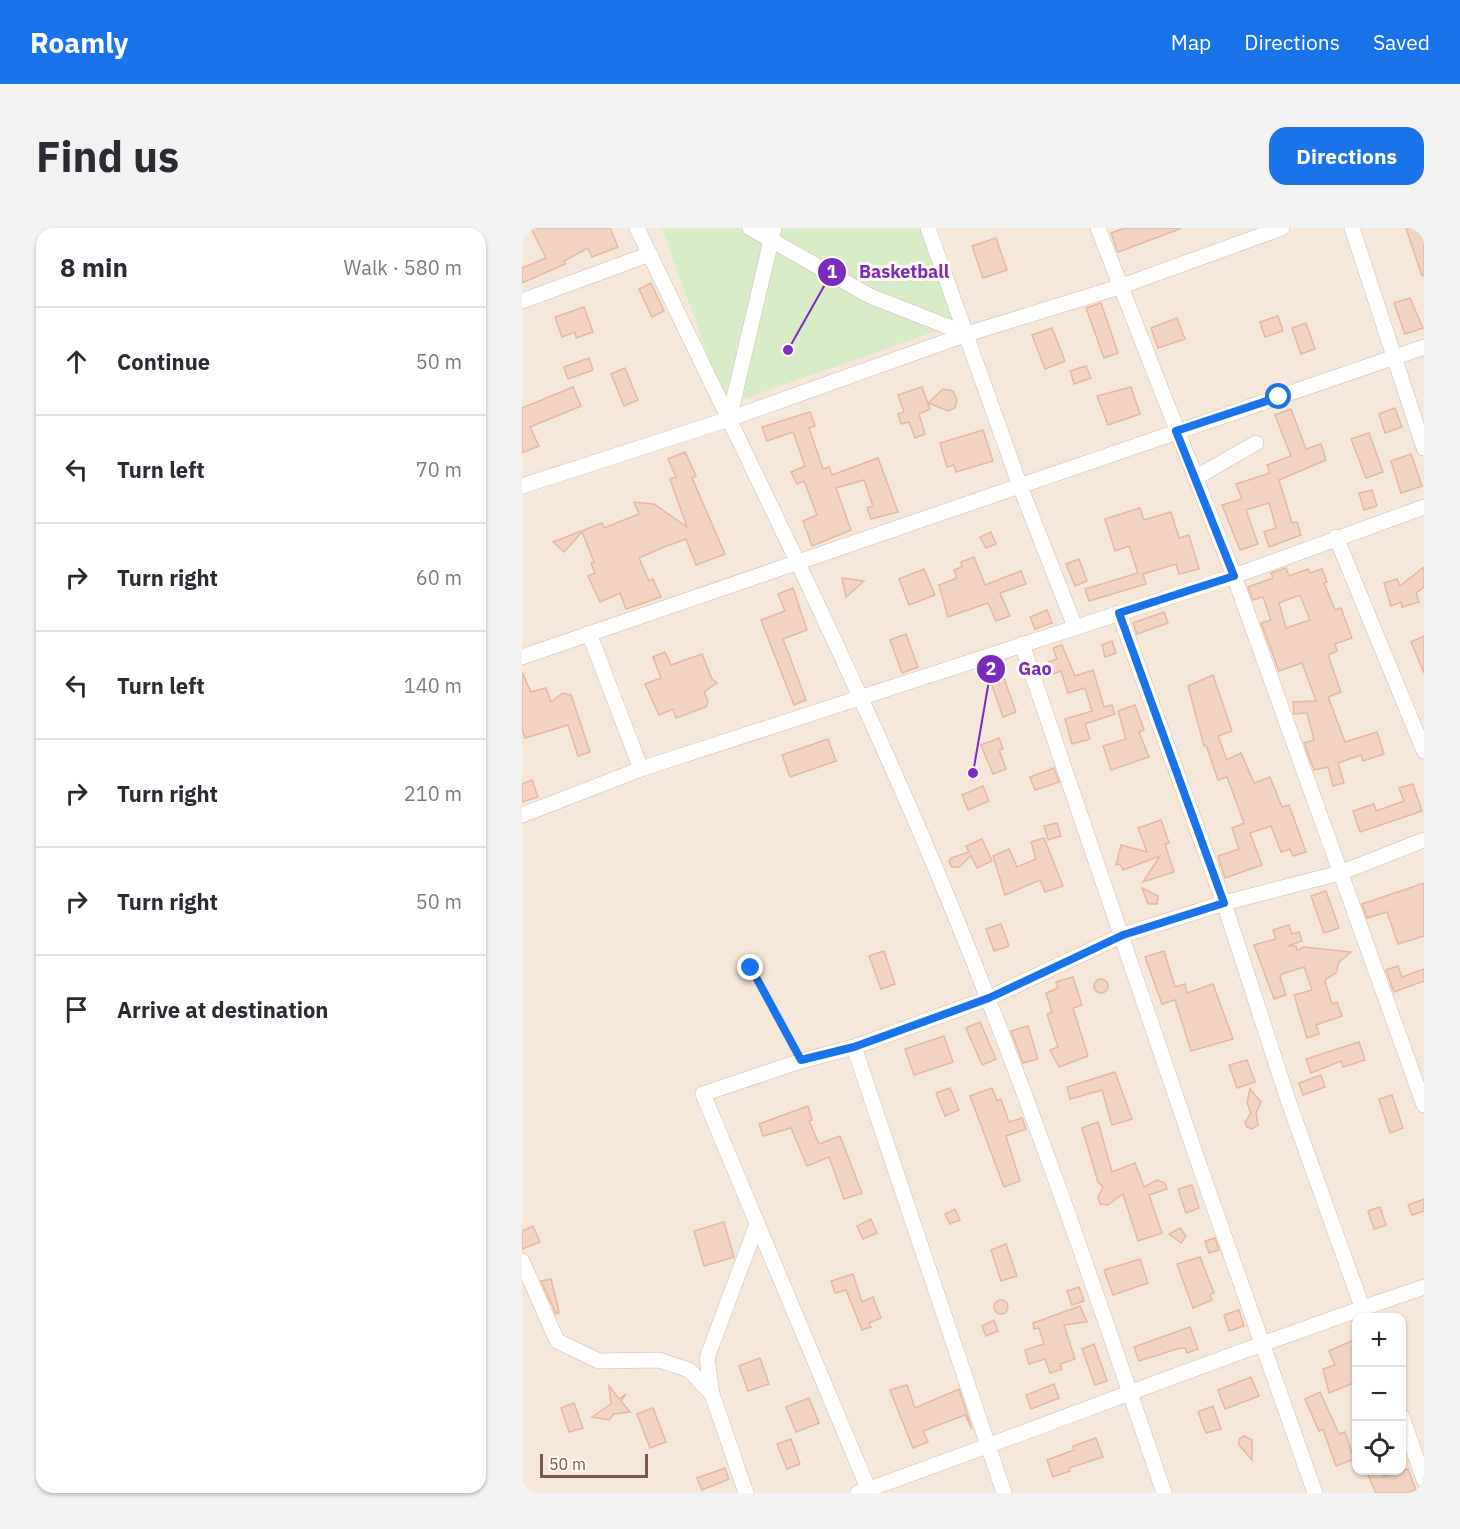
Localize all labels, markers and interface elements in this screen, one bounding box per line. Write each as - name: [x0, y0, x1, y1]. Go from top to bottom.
- text: Roamly: [30, 24, 128, 61]
- text: Map: [1171, 28, 1211, 56]
- text: Directions: [1244, 28, 1340, 56]
- text: Saved: [1373, 28, 1430, 56]
- button: Directions: [1269, 127, 1424, 185]
- text: Find us: [36, 129, 179, 184]
- text: 8 min: [60, 250, 128, 284]
- text: Walk · 580 m: [344, 254, 462, 281]
- callout: Basketball: [817, 254, 961, 290]
- text: 1: [827, 260, 838, 283]
- text: Basketball: [859, 260, 950, 283]
- icon: ahead: [60, 345, 93, 378]
- text: Continue: [117, 347, 210, 376]
- text: 50 m: [416, 348, 462, 375]
- route start: [1265, 383, 1291, 409]
- icon: left: [60, 453, 93, 486]
- text: Turn left: [117, 455, 205, 484]
- text: 70 m: [416, 456, 462, 483]
- icon: right: [60, 561, 93, 594]
- text: Turn right: [117, 563, 218, 592]
- text: 60 m: [416, 564, 462, 591]
- callout: Gao: [976, 651, 1063, 687]
- text: 2: [986, 657, 996, 680]
- text: Gao: [1018, 657, 1052, 680]
- icon: left: [60, 669, 93, 702]
- text: Turn left: [117, 671, 205, 700]
- text: 140 m: [404, 672, 462, 699]
- icon: right: [60, 777, 93, 810]
- text: Turn right: [117, 779, 218, 808]
- text: 210 m: [404, 780, 462, 807]
- icon: right: [60, 885, 93, 918]
- text: Turn right: [117, 887, 218, 916]
- text: 50 m: [416, 888, 462, 915]
- route end: [737, 954, 763, 980]
- icon: arrive: [60, 993, 93, 1026]
- text: Arrive at destination: [117, 995, 328, 1024]
- map controls: [1352, 1313, 1406, 1475]
- button: +: [1352, 1313, 1406, 1367]
- button: −: [1352, 1367, 1406, 1421]
- button: locate: [1352, 1421, 1406, 1475]
- scale bar: [540, 1451, 648, 1478]
- text: 50 m: [549, 1454, 586, 1474]

